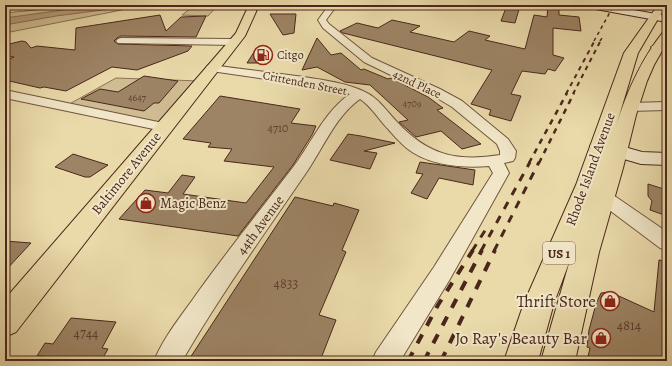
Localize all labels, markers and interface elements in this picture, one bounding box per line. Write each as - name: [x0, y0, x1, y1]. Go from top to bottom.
- fuel station icon: Citgo: [252, 44, 274, 66]
- place label: Citgo: [277, 47, 304, 63]
- street label: 42nd Place: [390, 66, 444, 102]
- street label: Crittenden Street: [262, 67, 348, 99]
- house number: 4647: [128, 91, 147, 104]
- house number: 4709: [403, 97, 422, 110]
- street label: Rhode Island Avenue: [561, 110, 620, 229]
- house number: 4710: [268, 120, 288, 136]
- street label: Baltimore Avenue: [87, 128, 166, 219]
- shop icon: Magic Benz: [135, 192, 157, 214]
- street label: 44th Avenue: [232, 192, 288, 259]
- place label: Magic Benz: [160, 194, 227, 213]
- road number: US 1: [543, 242, 575, 264]
- house number: 4833: [274, 274, 299, 293]
- place label: Thrift Store: [516, 290, 596, 313]
- shop icon: Thrift Store: [599, 290, 621, 312]
- house number: 4814: [617, 316, 641, 335]
- house number: 4744: [74, 324, 98, 343]
- place label: Jo Ray's Beauty Bar: [455, 327, 587, 350]
- shop icon: Jo Ray's Beauty Bar: [590, 327, 612, 349]

